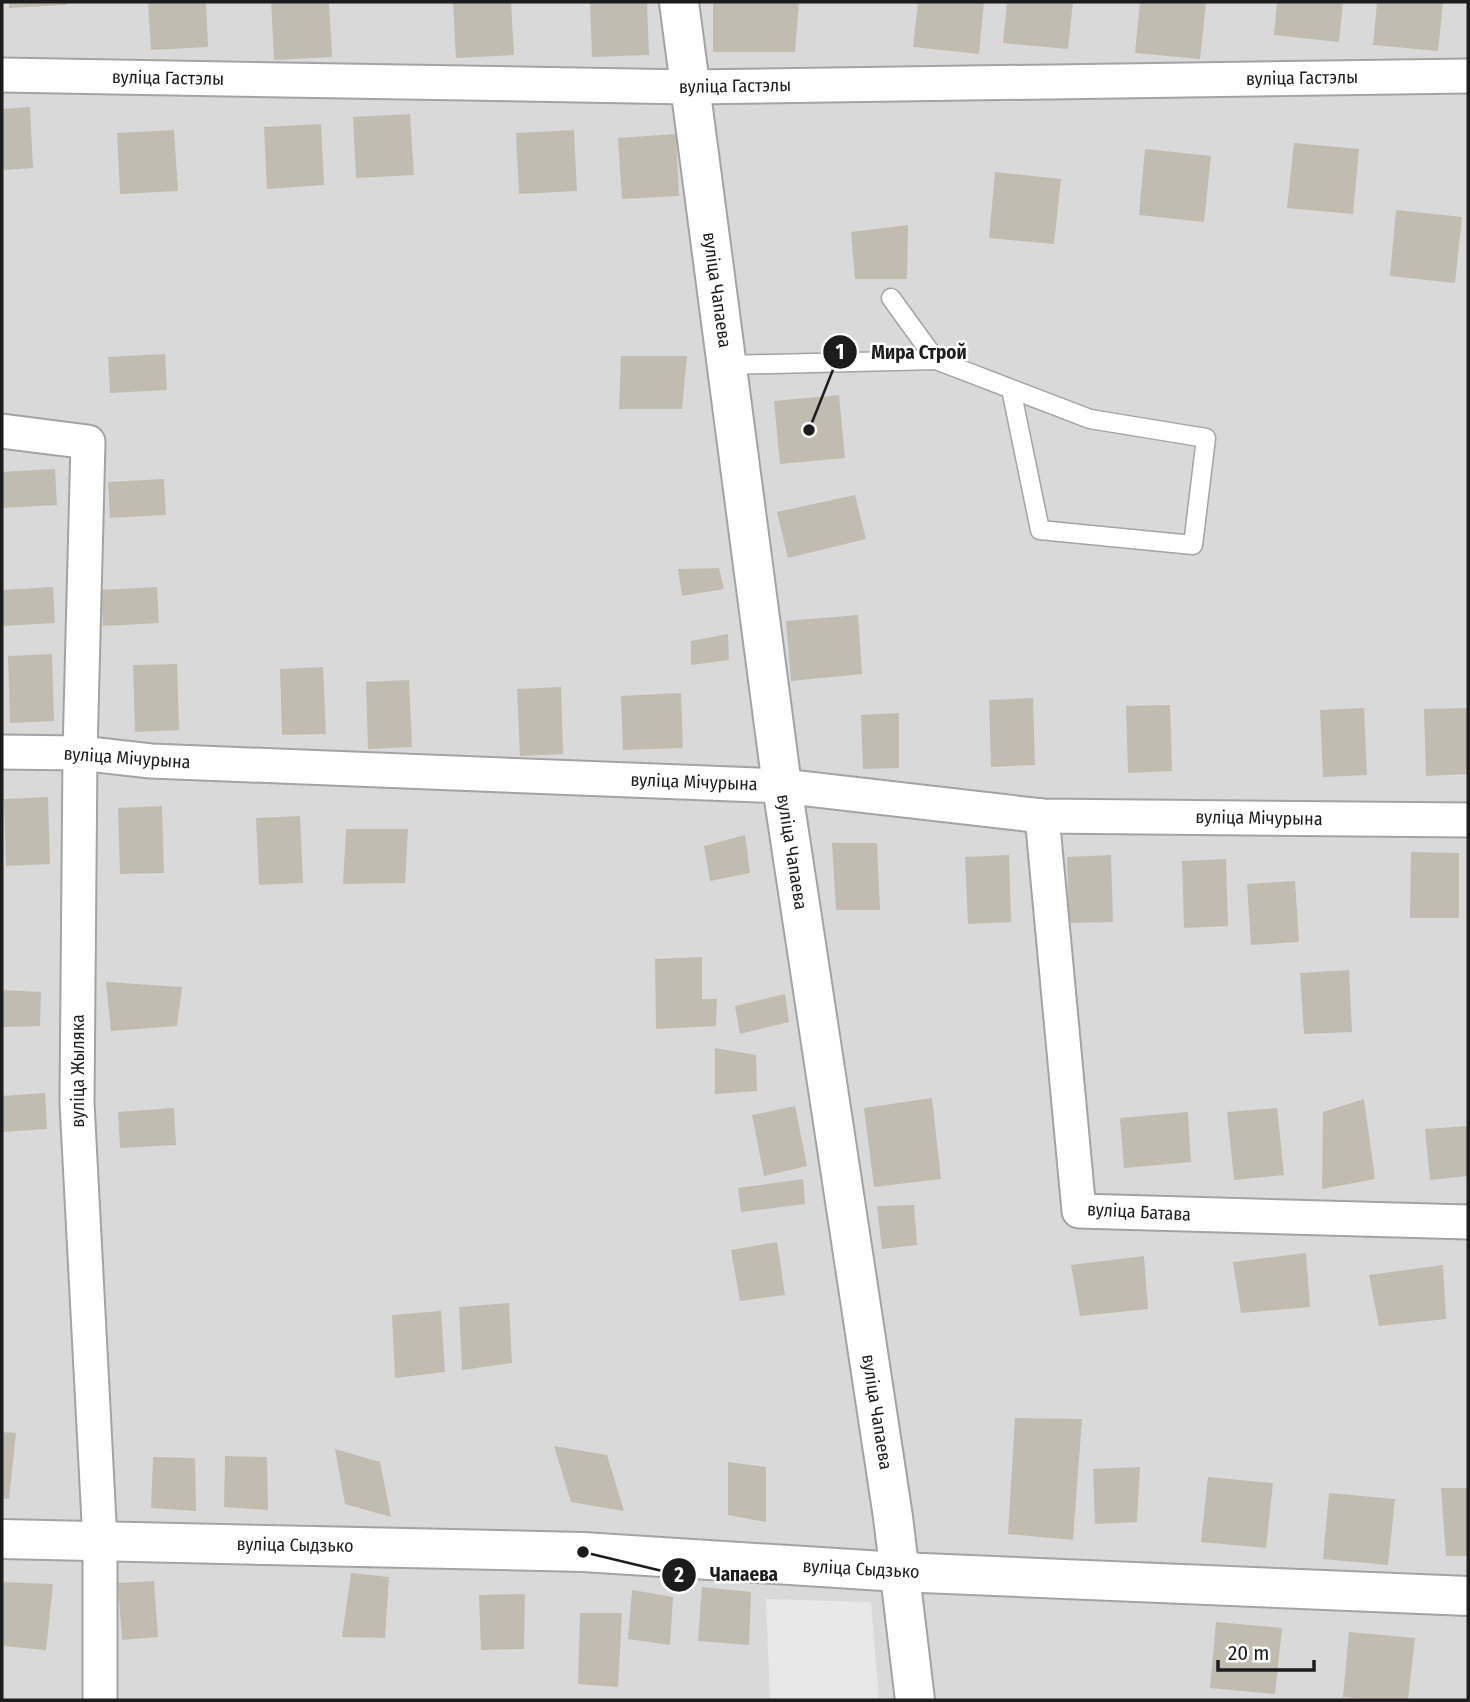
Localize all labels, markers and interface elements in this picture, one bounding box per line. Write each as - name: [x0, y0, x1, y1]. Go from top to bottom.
- street label: вуліца Гастэлы: [112, 66, 224, 90]
- street label: вуліца Гастэлы: [1246, 66, 1358, 90]
- street label: вуліца Гастэлы: [679, 74, 791, 98]
- street label: вуліца Чапаева: [698, 231, 736, 349]
- callout: Мира Строй: [823, 332, 981, 372]
- text: 1: [836, 339, 844, 365]
- text: Мира Строй: [871, 341, 967, 364]
- street label: вуліца Мічурына: [63, 743, 191, 773]
- street label: вуліца Мічурына: [630, 769, 758, 795]
- street label: вуліца Чапаева: [772, 793, 812, 911]
- street label: вуліца Мічурына: [1195, 806, 1323, 830]
- street label: вуліца Жыляка: [67, 1014, 89, 1128]
- street label: вуліца Батава: [1086, 1198, 1192, 1226]
- street label: вуліца Чапаева: [857, 1353, 897, 1471]
- street label: вуліца Сыдзько: [236, 1533, 354, 1557]
- callout: Чапаева: [661, 1555, 792, 1595]
- street label: вуліца Сыдзько: [802, 1555, 920, 1583]
- text: 2: [673, 1562, 684, 1588]
- text: Чапаева: [710, 1563, 778, 1586]
- scale bar: [1218, 1628, 1314, 1672]
- text: 20 m: [1228, 1640, 1269, 1666]

